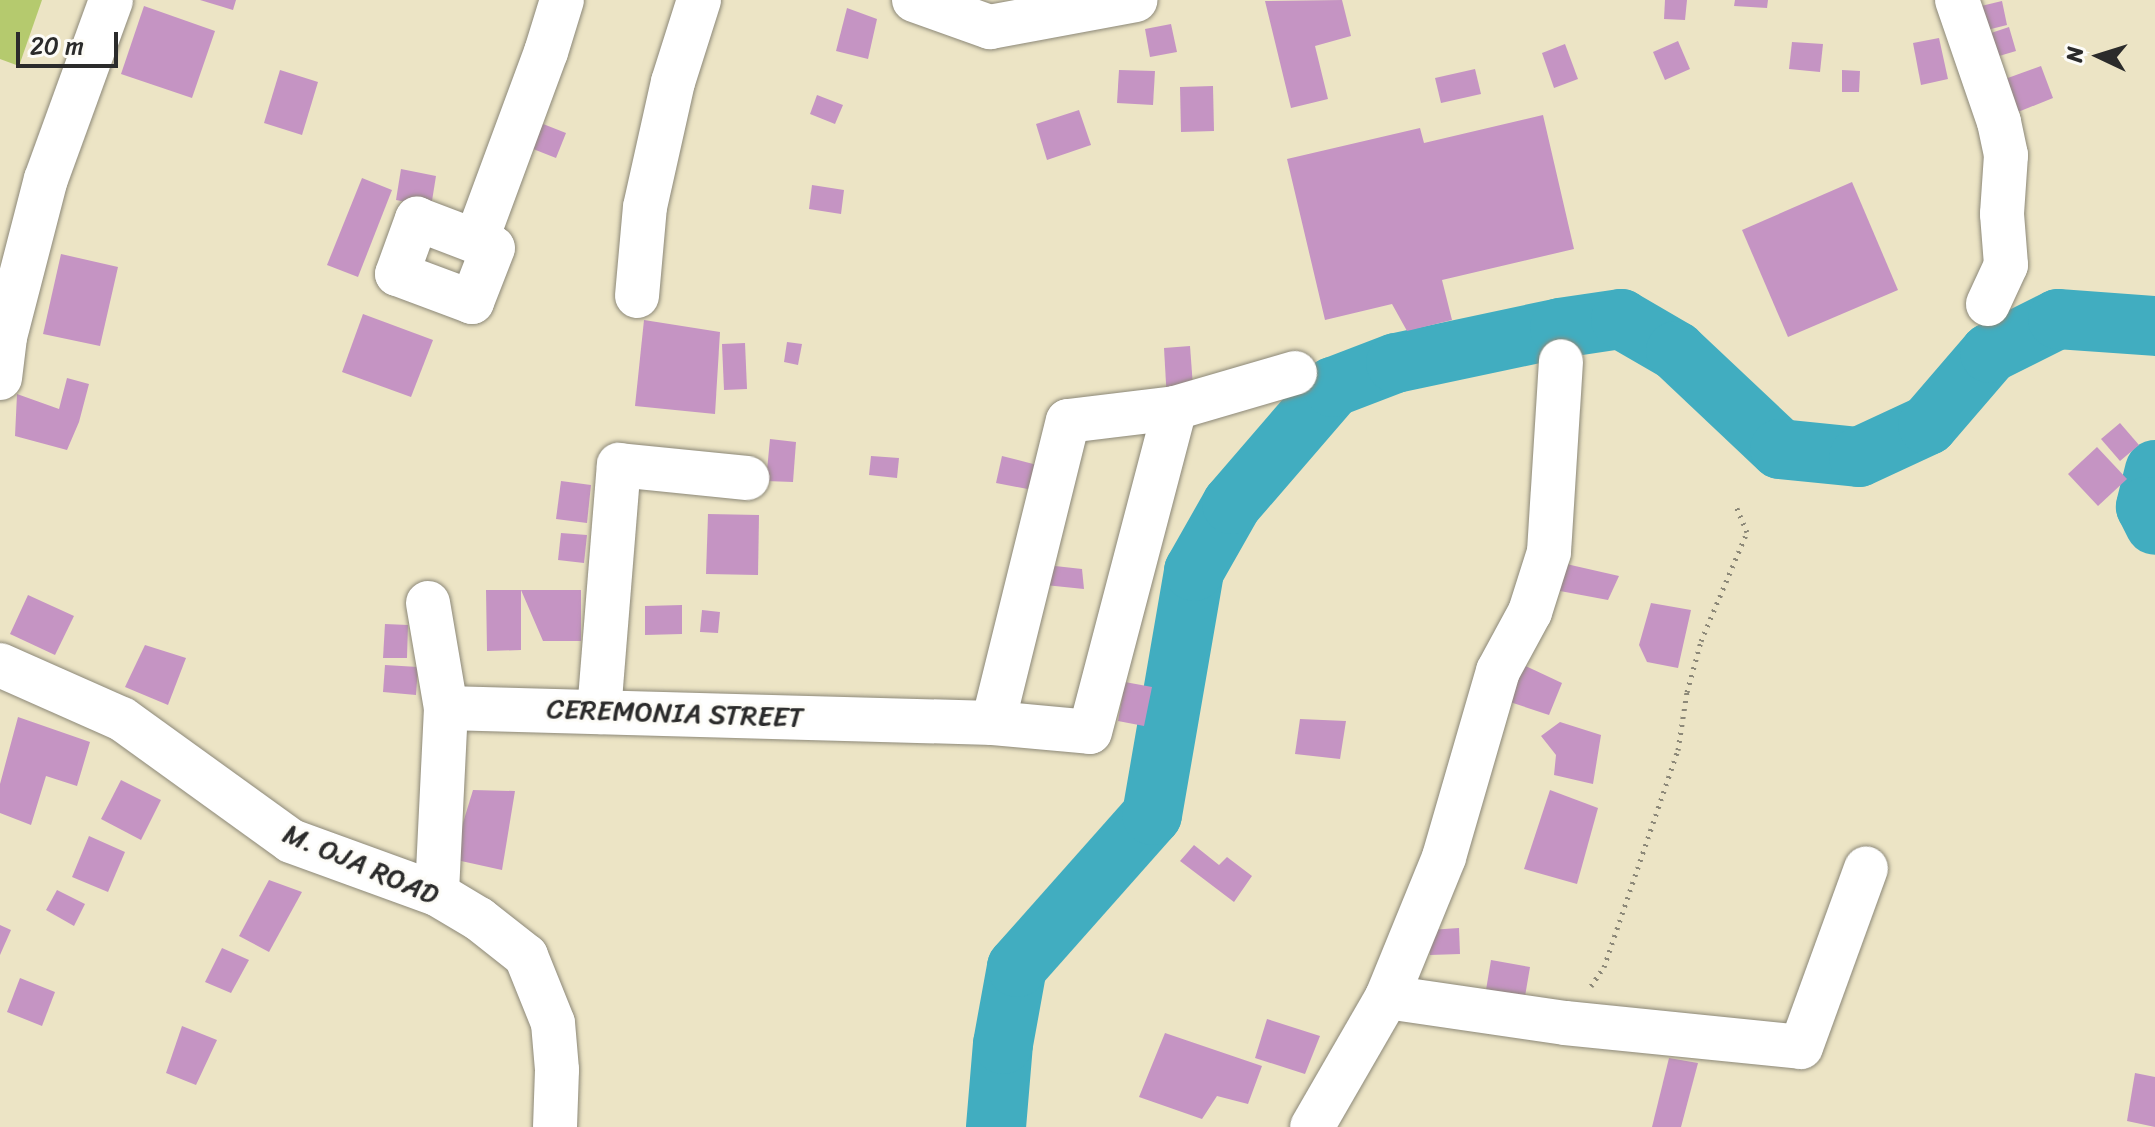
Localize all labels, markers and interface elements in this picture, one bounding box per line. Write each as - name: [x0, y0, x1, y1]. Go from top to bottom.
- scale bar: [20, 16, 122, 66]
- north arrow: [2059, 16, 2139, 96]
- text: 20 m: [30, 25, 84, 67]
- text: N: [2055, 45, 2095, 63]
- street label: CEREMONIA STREET: [545, 692, 805, 734]
- street label: M. OJA ROAD: [278, 816, 444, 912]

